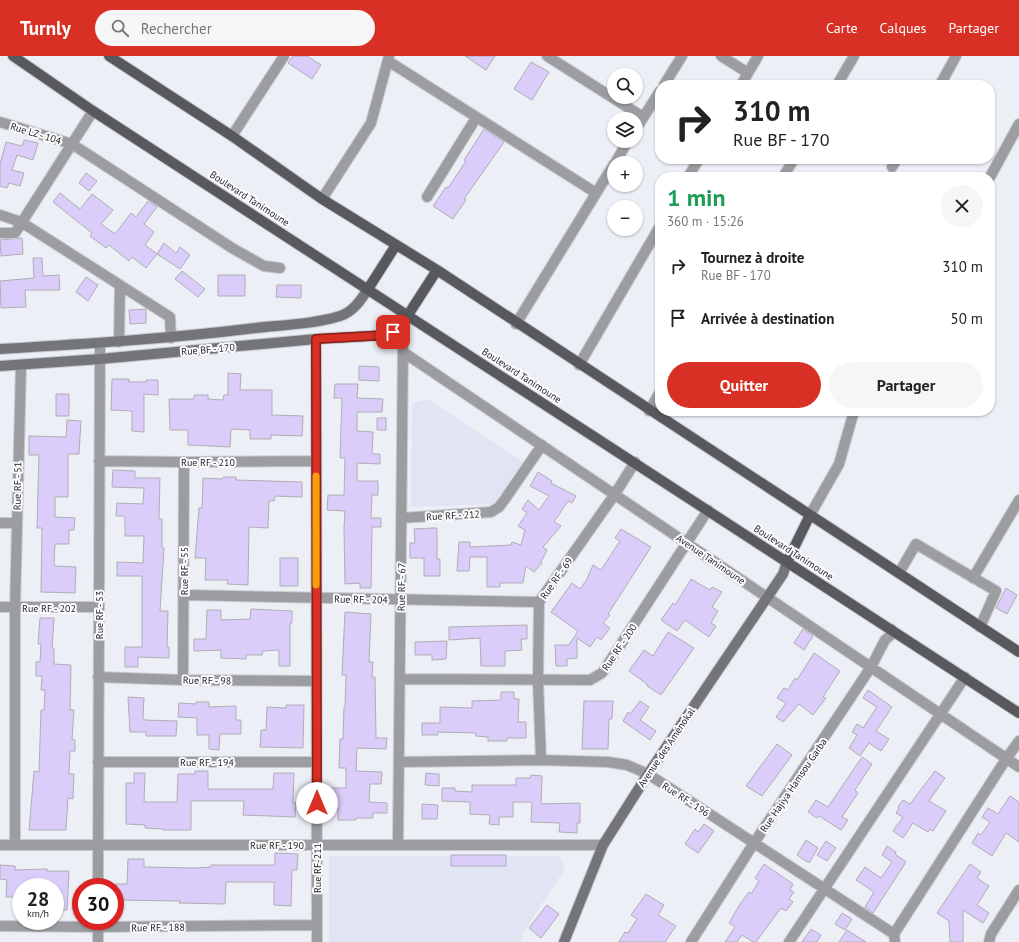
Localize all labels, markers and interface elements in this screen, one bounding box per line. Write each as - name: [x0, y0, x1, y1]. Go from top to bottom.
- search box: [95, 10, 375, 46]
- text: Turnly: [20, 16, 71, 40]
- icon: search: [109, 17, 131, 39]
- text: Rechercher: [141, 19, 212, 38]
- text: Carte: [826, 19, 858, 37]
- text: Calques: [880, 19, 926, 37]
- text: Partager: [948, 19, 999, 37]
- map controls: [607, 68, 643, 236]
- button: search: [607, 68, 643, 104]
- text: 310 m: [733, 92, 810, 129]
- icon: right: [667, 96, 719, 148]
- button: layers: [607, 112, 643, 148]
- street label: Rue LZ - 104: [9, 120, 63, 148]
- text: Rue BF - 170: [733, 128, 830, 151]
- button: +: [607, 156, 643, 192]
- street label: Boulevard Tanimoune: [207, 168, 292, 229]
- text: 1 min: [667, 182, 726, 213]
- button: close: [941, 185, 983, 227]
- button: −: [607, 200, 643, 236]
- text: 360 m · 15:26: [667, 213, 744, 230]
- text: Tournez à droite: [701, 248, 804, 267]
- icon: right: [667, 255, 689, 277]
- text: 310 m: [942, 257, 983, 276]
- text: Rue BF - 170: [701, 267, 771, 284]
- icon: arrive: [667, 307, 689, 329]
- text: Arrivée à destination: [701, 309, 834, 328]
- text: 50 m: [950, 309, 983, 328]
- pin: [376, 315, 410, 349]
- icon: arrive: [382, 321, 404, 343]
- street label: Rue BF - 170: [181, 341, 236, 358]
- street label: Boulevard Tanimoune: [479, 345, 564, 406]
- button: Quitter: [667, 362, 821, 408]
- button: Partager: [829, 362, 983, 408]
- street label: Rue RF - 210: [181, 456, 235, 469]
- street label: Rue RF - 51: [11, 462, 24, 510]
- street label: Rue RF - 212: [426, 508, 480, 523]
- street label: Boulevard Tanimoune: [751, 522, 836, 583]
- street label: Avenue Tanimoune: [674, 531, 748, 587]
- street label: Rue RF - 55: [178, 547, 191, 595]
- street label: Rue RF - 69: [537, 555, 576, 602]
- street label: Rue RF - 67: [395, 563, 408, 611]
- street label: Rue RF - 53: [93, 591, 106, 639]
- street label: Rue RF - 204: [334, 593, 389, 606]
- street label: Rue RF - 202: [22, 602, 76, 615]
- street label: Rue RF - 200: [599, 621, 640, 673]
- street label: Rue RF - 98: [183, 674, 231, 687]
- street label: Avenue des Aménokal: [635, 705, 698, 790]
- street label: Rue Hajiya Hamsou Garba: [757, 736, 830, 835]
- street label: Rue RF - 194: [180, 756, 234, 769]
- street label: Rue RF - 196: [660, 779, 712, 820]
- position arrow: [296, 782, 338, 824]
- street label: Rue RF - 190: [250, 839, 304, 852]
- street label: Rue RF-211: [311, 843, 324, 893]
- speed limit sign: 30: [72, 878, 124, 930]
- text: 28: [27, 886, 49, 912]
- text: km/h: [27, 907, 49, 920]
- street label: Rue RF - 188: [131, 921, 185, 934]

